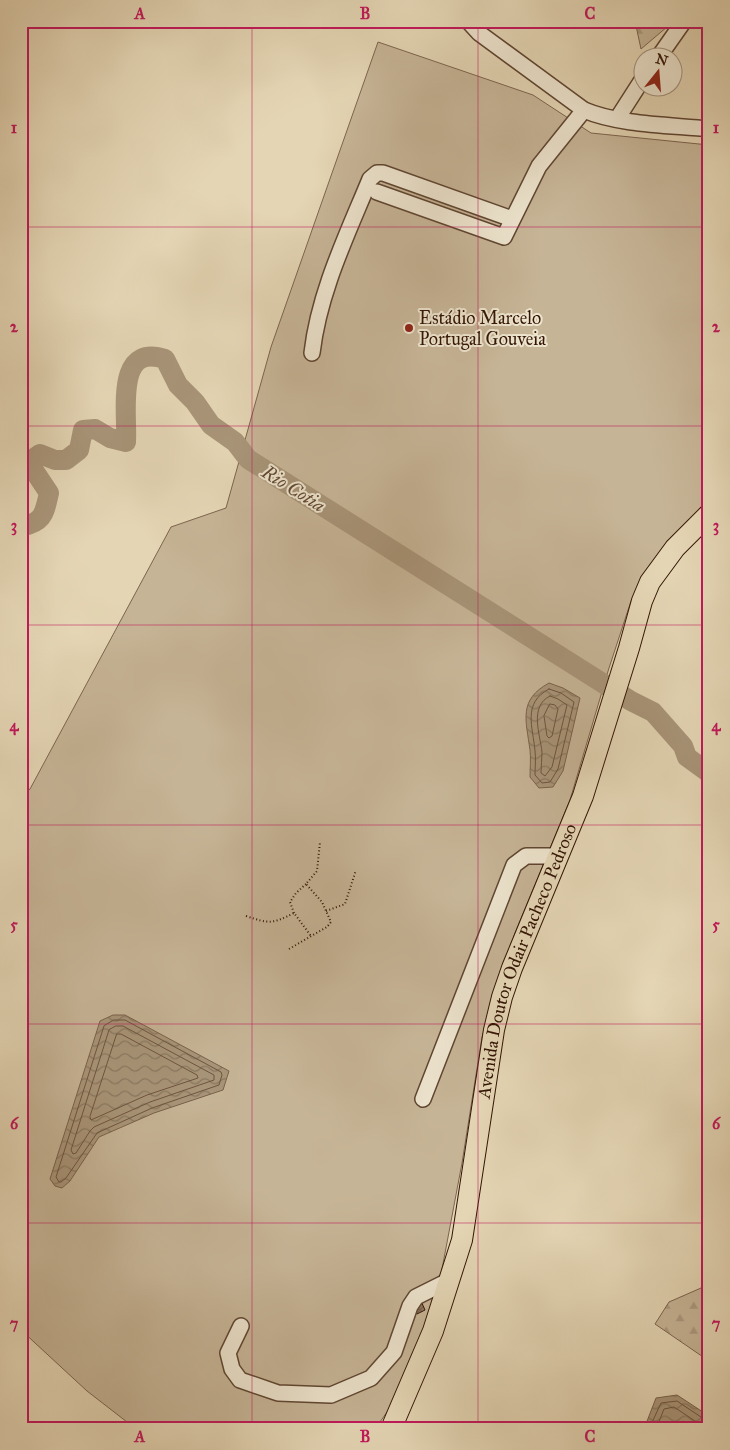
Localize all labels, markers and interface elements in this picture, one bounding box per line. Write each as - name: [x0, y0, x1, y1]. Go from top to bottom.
- text: A: [134, 4, 146, 23]
- text: B: [360, 4, 370, 23]
- text: C: [585, 4, 596, 23]
- north arrow: [632, 48, 682, 98]
- text: N: [653, 50, 670, 70]
- text: 1: [11, 118, 18, 137]
- text: 1: [713, 118, 720, 137]
- place label: Estádio Marcelo Portugal Gouveia: [419, 307, 546, 351]
- text: 2: [10, 317, 19, 336]
- text: 2: [712, 317, 721, 336]
- marker: Estádio Marcelo Portugal Gouveia: [403, 322, 415, 334]
- water label: Rio Cotia: [257, 460, 330, 517]
- text: 3: [11, 516, 17, 536]
- text: 3: [713, 516, 719, 536]
- text: 4: [10, 716, 20, 736]
- text: 4: [712, 716, 722, 736]
- street label: Avenida Doutor Odair Pacheco Pedroso: [473, 820, 581, 1101]
- text: 5: [10, 915, 18, 934]
- text: 5: [712, 915, 720, 934]
- text: 6: [10, 1114, 19, 1133]
- text: 6: [712, 1114, 721, 1133]
- text: 7: [10, 1314, 19, 1333]
- text: 7: [712, 1314, 721, 1333]
- text: A: [134, 1427, 146, 1446]
- text: B: [360, 1427, 370, 1446]
- text: C: [585, 1427, 596, 1446]

